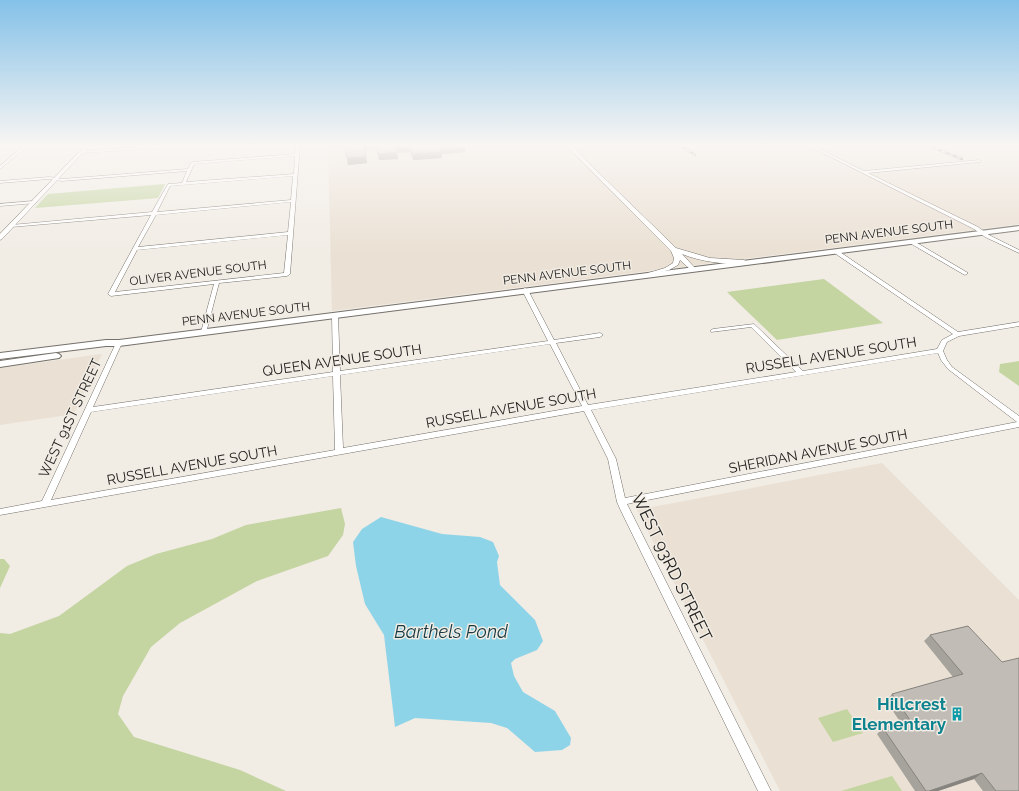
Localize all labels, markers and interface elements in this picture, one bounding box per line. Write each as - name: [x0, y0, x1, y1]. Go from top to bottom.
- street label: PENN AVENUE SOUTH: [824, 217, 954, 247]
- street label: OLIVER AVENUE SOUTH: [129, 258, 267, 288]
- street label: PENN AVENUE SOUTH: [502, 258, 632, 288]
- street label: PENN AVENUE SOUTH: [181, 299, 311, 329]
- street label: RUSSELL AVENUE SOUTH: [744, 334, 918, 376]
- street label: QUEEN AVENUE SOUTH: [261, 341, 423, 379]
- street label: WEST 91ST STREET: [35, 356, 105, 480]
- street label: RUSSELL AVENUE SOUTH: [424, 385, 598, 431]
- street label: SHERIDAN AVENUE SOUTH: [727, 426, 909, 476]
- street label: RUSSELL AVENUE SOUTH: [105, 442, 279, 488]
- street label: WEST 93RD STREET: [627, 490, 717, 645]
- water label: Barthels Pond: [394, 621, 509, 642]
- place label: Hillcrest Elementary: [852, 694, 947, 734]
- building icon: Hillcrest Elementary: [949, 706, 965, 722]

